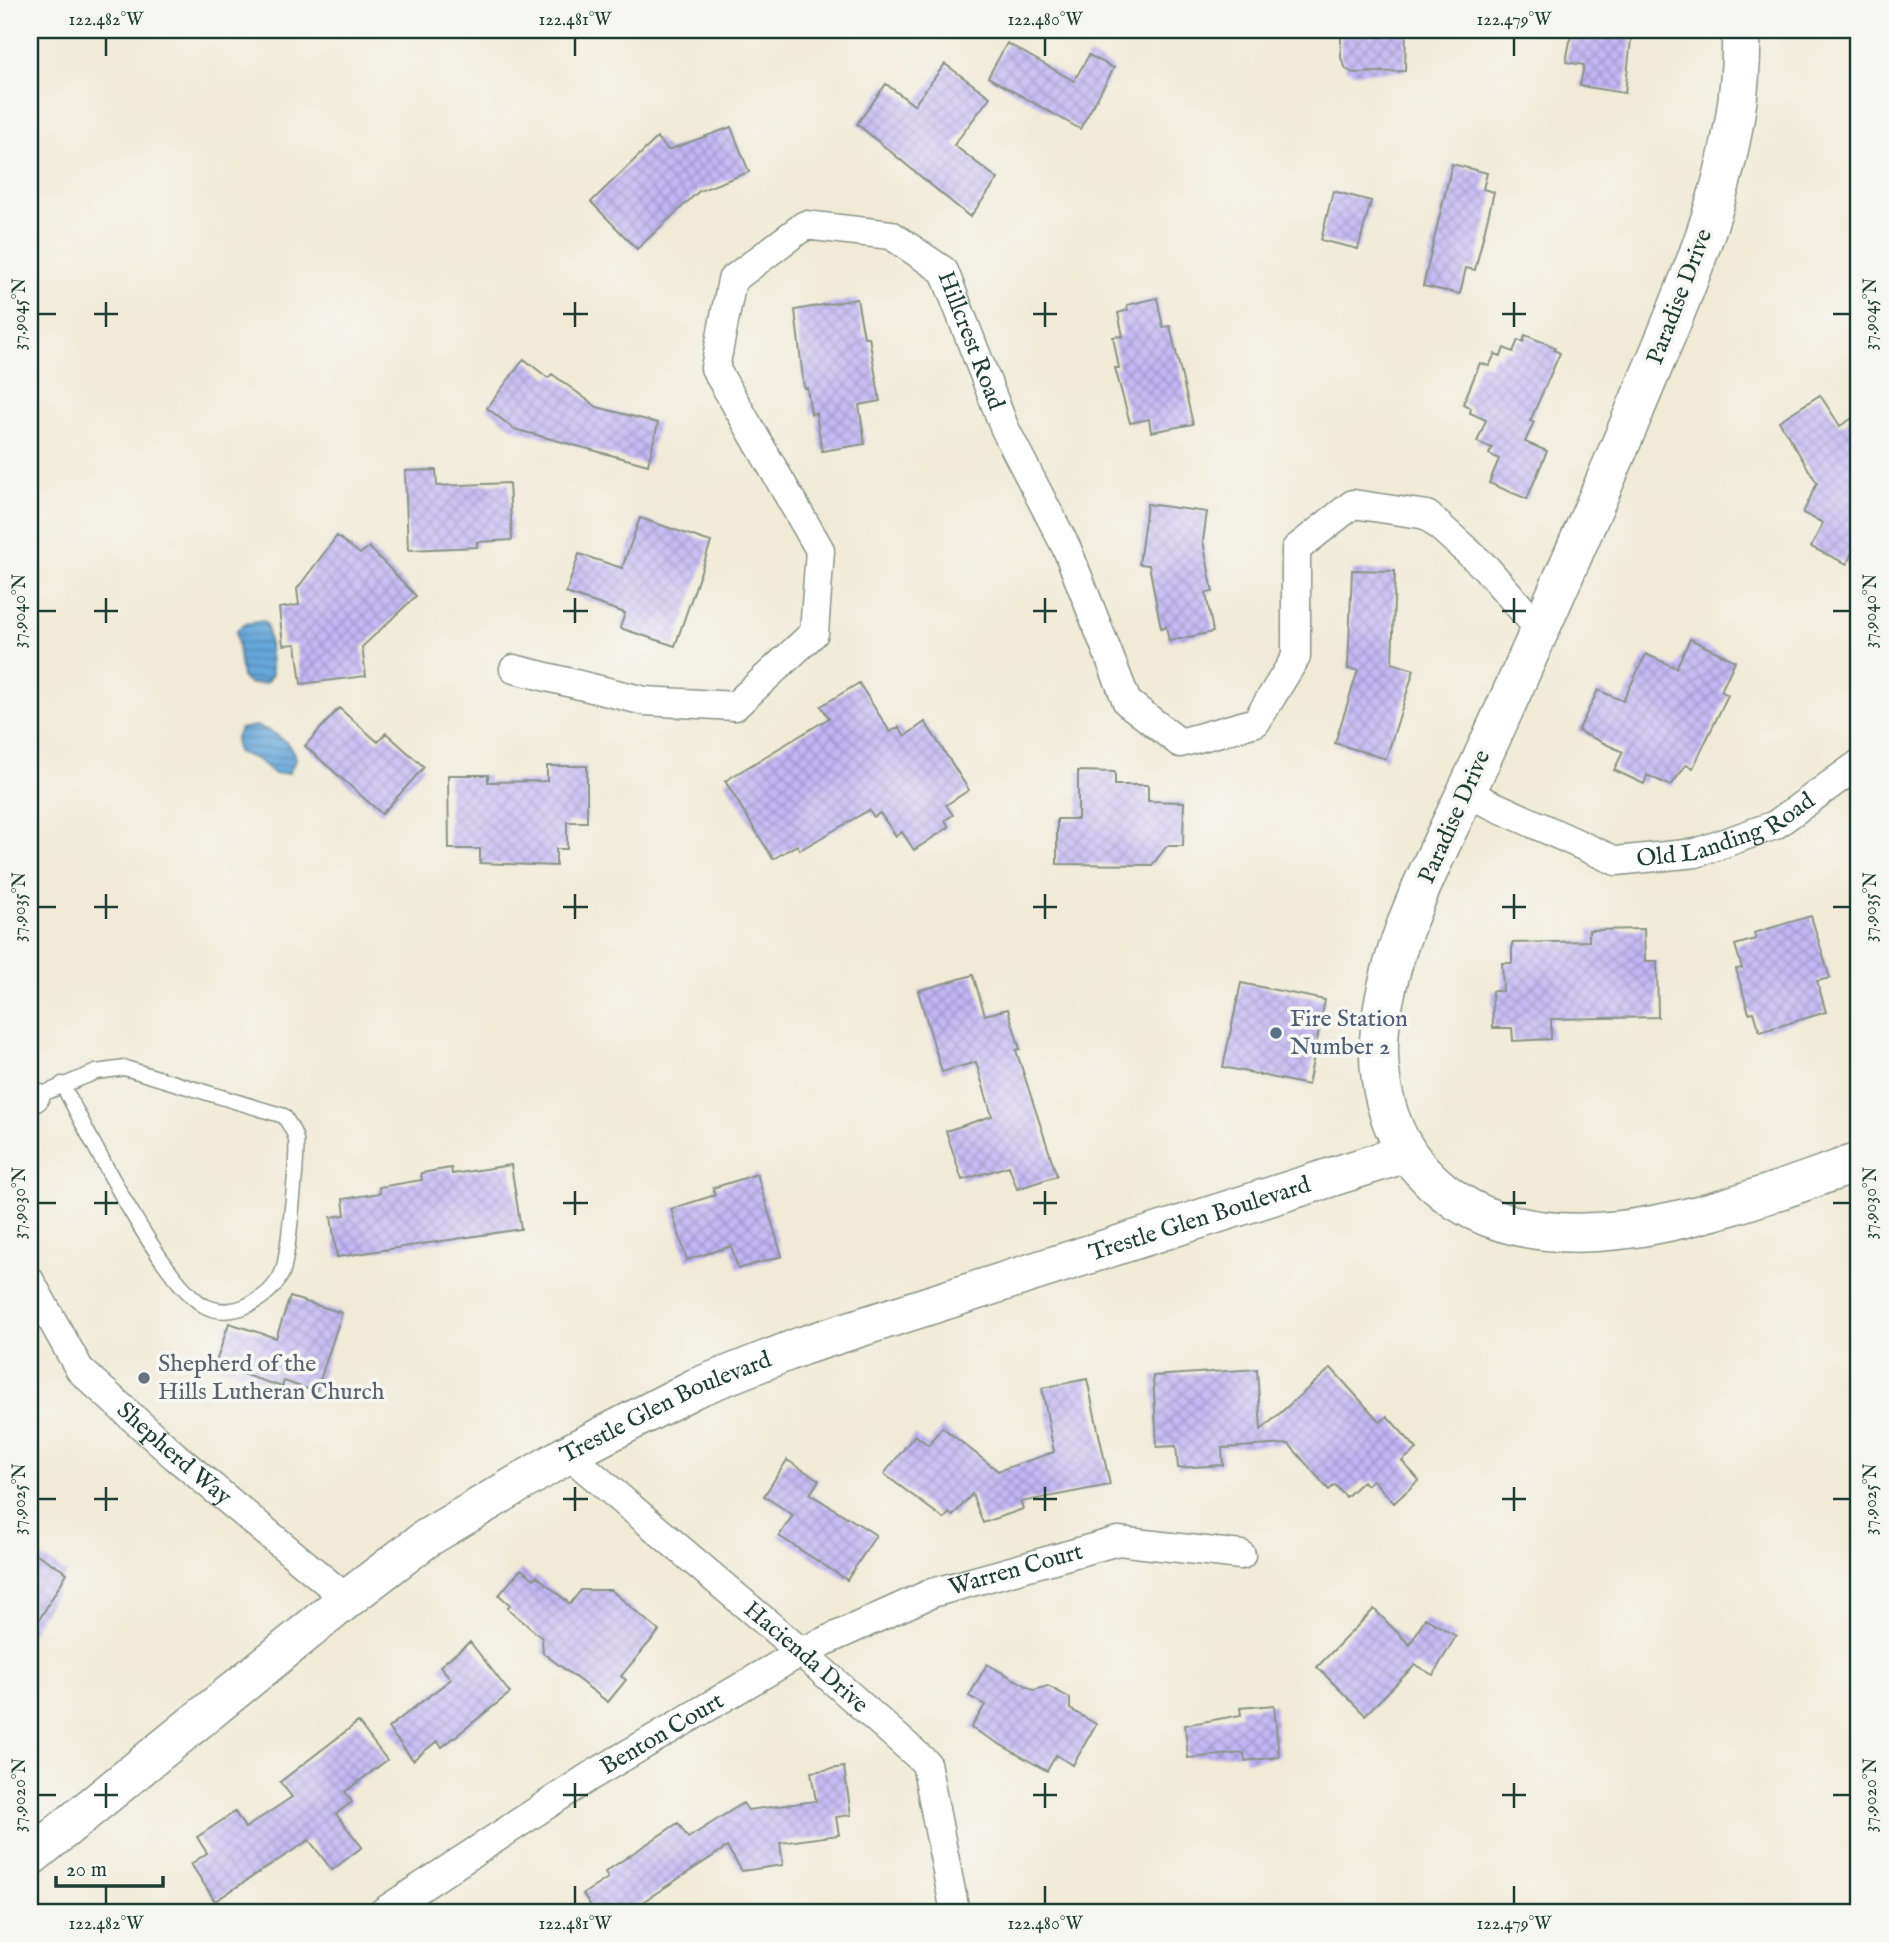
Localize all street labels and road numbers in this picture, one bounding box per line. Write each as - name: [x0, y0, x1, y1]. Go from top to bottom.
- street label: Paradise Drive: [1640, 225, 1720, 369]
- street label: Hillcrest Road: [930, 267, 1012, 415]
- street label: Paradise Drive: [1412, 745, 1498, 889]
- street label: Old Landing Road: [1635, 785, 1821, 874]
- street label: Trestle Glen Boulevard: [1085, 1169, 1315, 1269]
- street label: Trestle Glen Boulevard: [555, 1344, 776, 1471]
- street label: Shepherd Way: [110, 1395, 238, 1512]
- street label: Warren Court: [945, 1536, 1086, 1603]
- street label: Hacienda Drive: [737, 1594, 875, 1720]
- street label: Benton Court: [595, 1686, 729, 1782]

